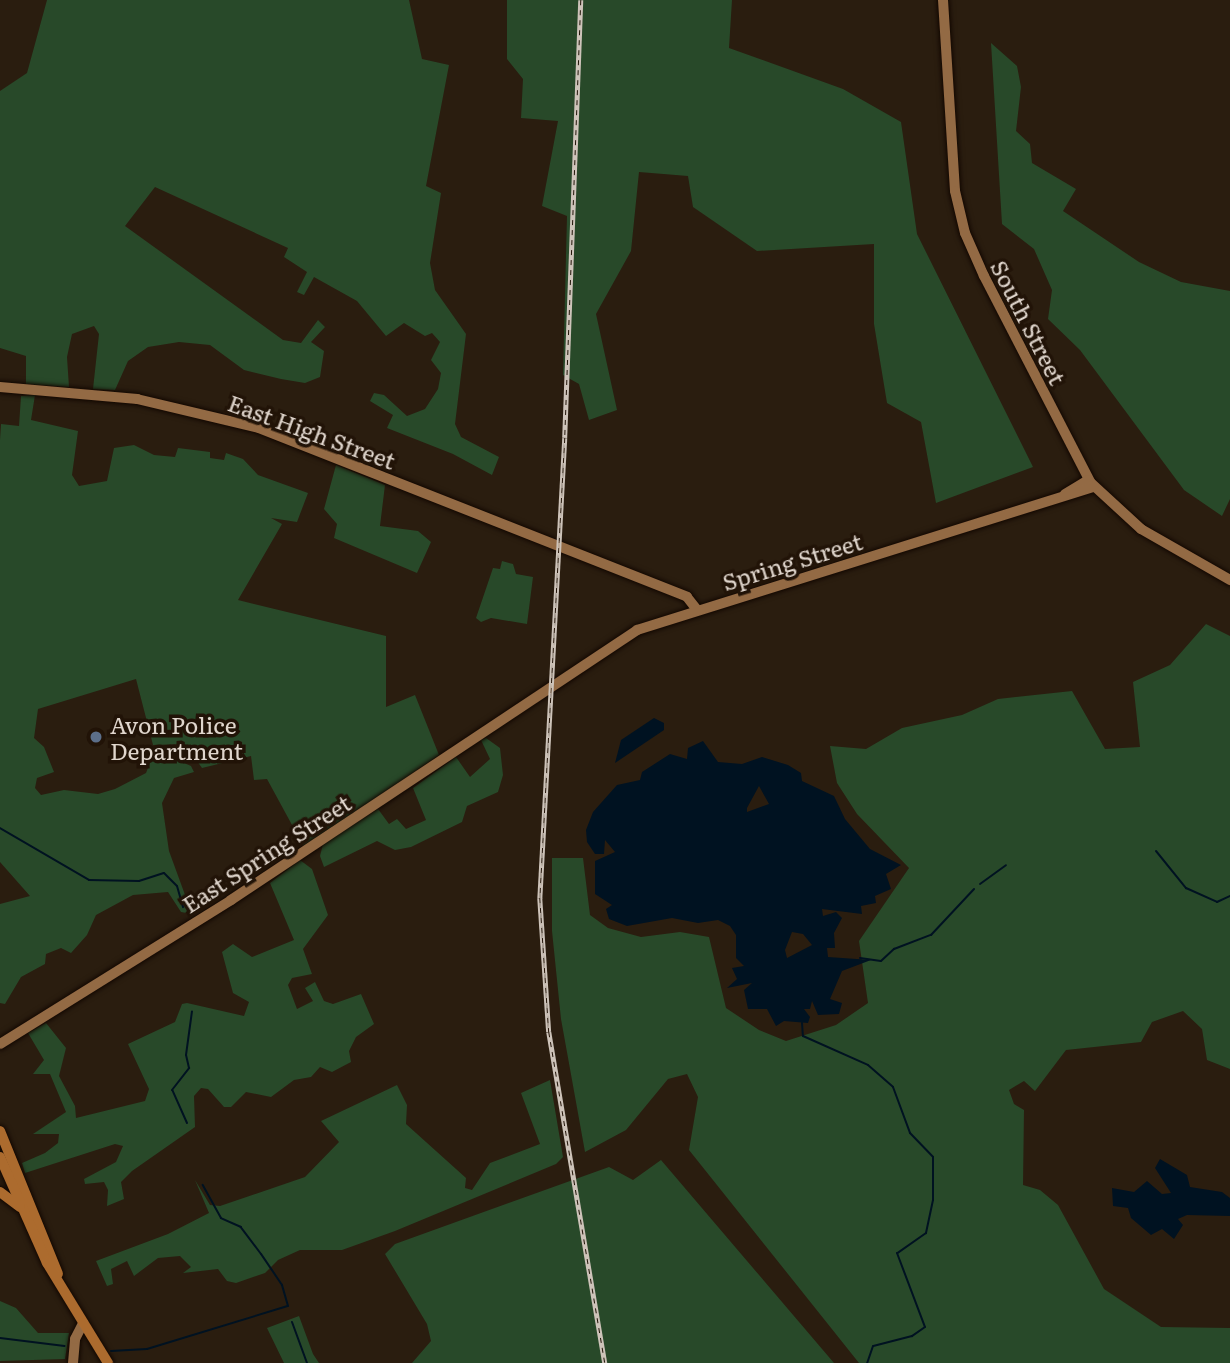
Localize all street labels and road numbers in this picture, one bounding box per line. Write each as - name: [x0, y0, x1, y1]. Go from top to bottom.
- street label: South Street: [986, 255, 1072, 389]
- street label: East High Street: [225, 388, 399, 474]
- street label: Spring Street: [719, 527, 865, 595]
- street label: East Spring Street: [176, 788, 356, 918]

